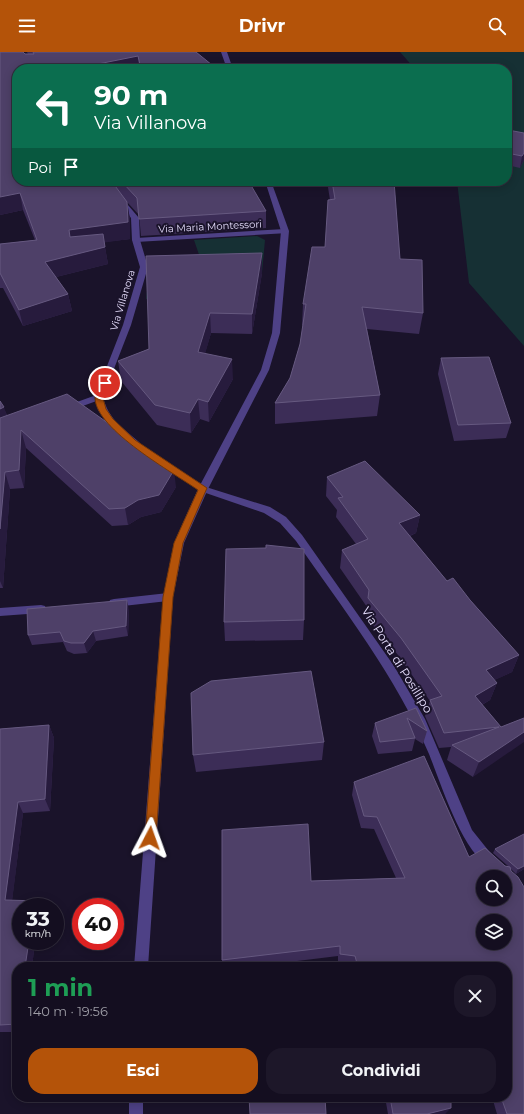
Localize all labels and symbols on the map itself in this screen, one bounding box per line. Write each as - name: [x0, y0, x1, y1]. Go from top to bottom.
- street label: Via Maria Montessori: [158, 217, 262, 236]
- street label: Via Villanova: [107, 268, 138, 332]
- pin: [88, 366, 122, 400]
- street label: Via Porta di Posillipo: [359, 604, 436, 716]
- position arrow: [129, 817, 171, 859]
- speed limit sign: 40: [72, 898, 124, 950]

